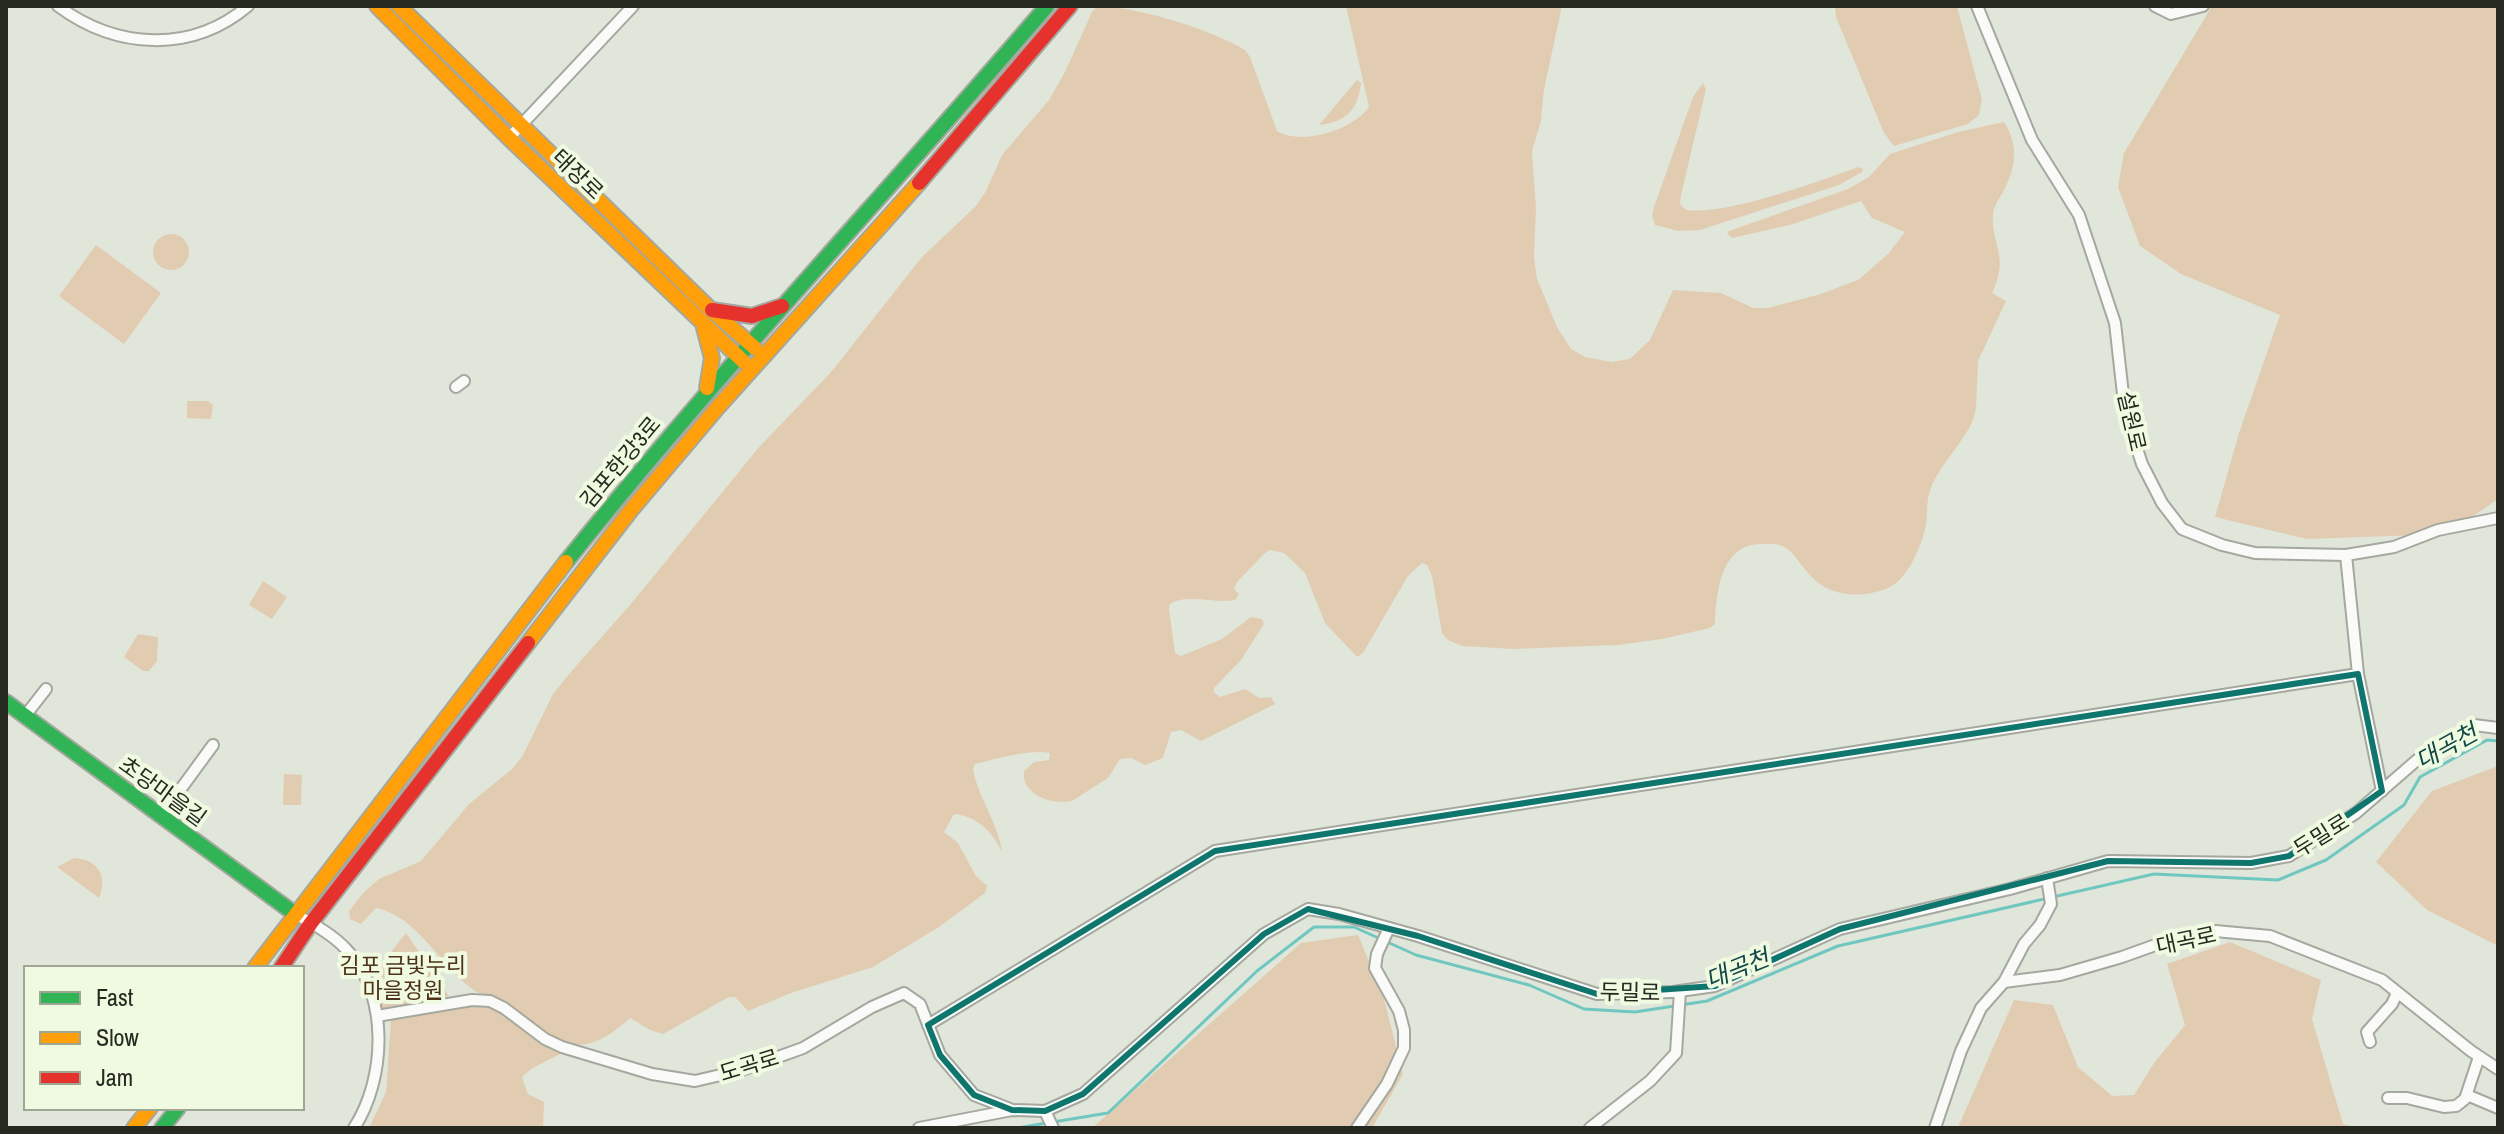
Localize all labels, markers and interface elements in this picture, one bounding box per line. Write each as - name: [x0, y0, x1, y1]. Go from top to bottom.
- street label: 태장로: [546, 142, 610, 206]
- street label: 설원로: [2111, 388, 2153, 454]
- street label: 김포한강3로: [573, 410, 667, 514]
- water label: 대곡천: [2409, 715, 2485, 776]
- street label: 초당마을길: [113, 749, 213, 833]
- street label: 두밀로: [2287, 806, 2355, 864]
- street label: 대곡로: [2153, 919, 2219, 961]
- water label: 대곡천: [1700, 940, 1776, 995]
- park label: 김포 금빛누리 마을정원: [340, 950, 466, 1005]
- legend: [24, 966, 304, 1110]
- street label: 두밀로: [1599, 976, 1661, 1008]
- text: Fast: [96, 981, 134, 1013]
- text: Slow: [96, 1021, 139, 1053]
- street label: 도곡로: [716, 1042, 782, 1088]
- text: Jam: [96, 1061, 133, 1093]

